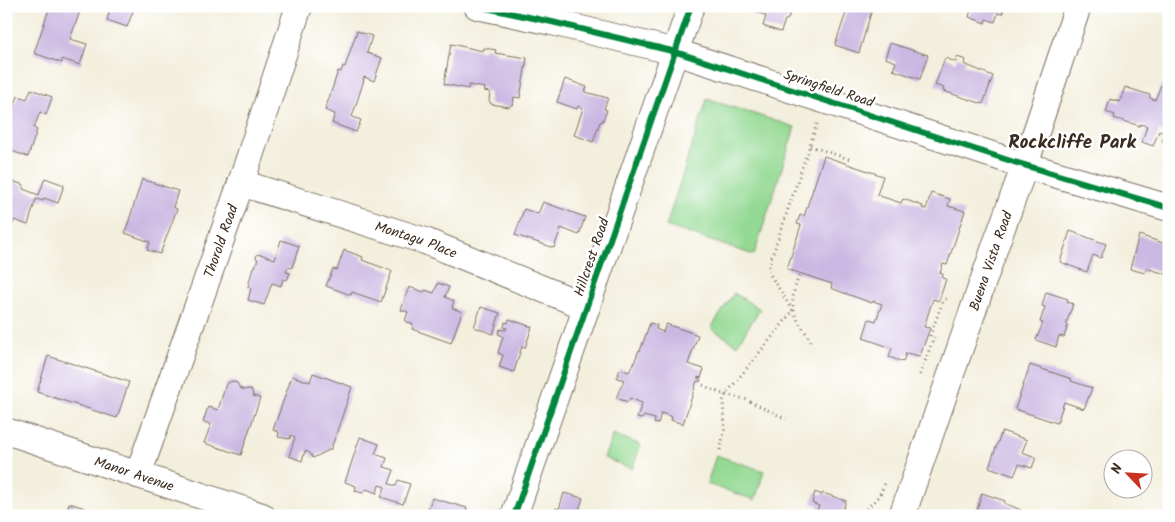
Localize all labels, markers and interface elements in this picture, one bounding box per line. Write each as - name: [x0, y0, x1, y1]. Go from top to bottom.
- street label: Springfield Road: [781, 64, 878, 114]
- district label: Rockcliffe Park: [1008, 128, 1136, 158]
- street label: Thorold Road: [198, 201, 245, 281]
- street label: Buena Vista Road: [964, 207, 1019, 314]
- street label: Hillcrest Road: [568, 214, 616, 300]
- street label: Montagu Place: [372, 216, 461, 265]
- north arrow: [1102, 450, 1152, 500]
- street label: Manor Avenue: [91, 451, 177, 498]
- text: N: [1105, 460, 1129, 478]

